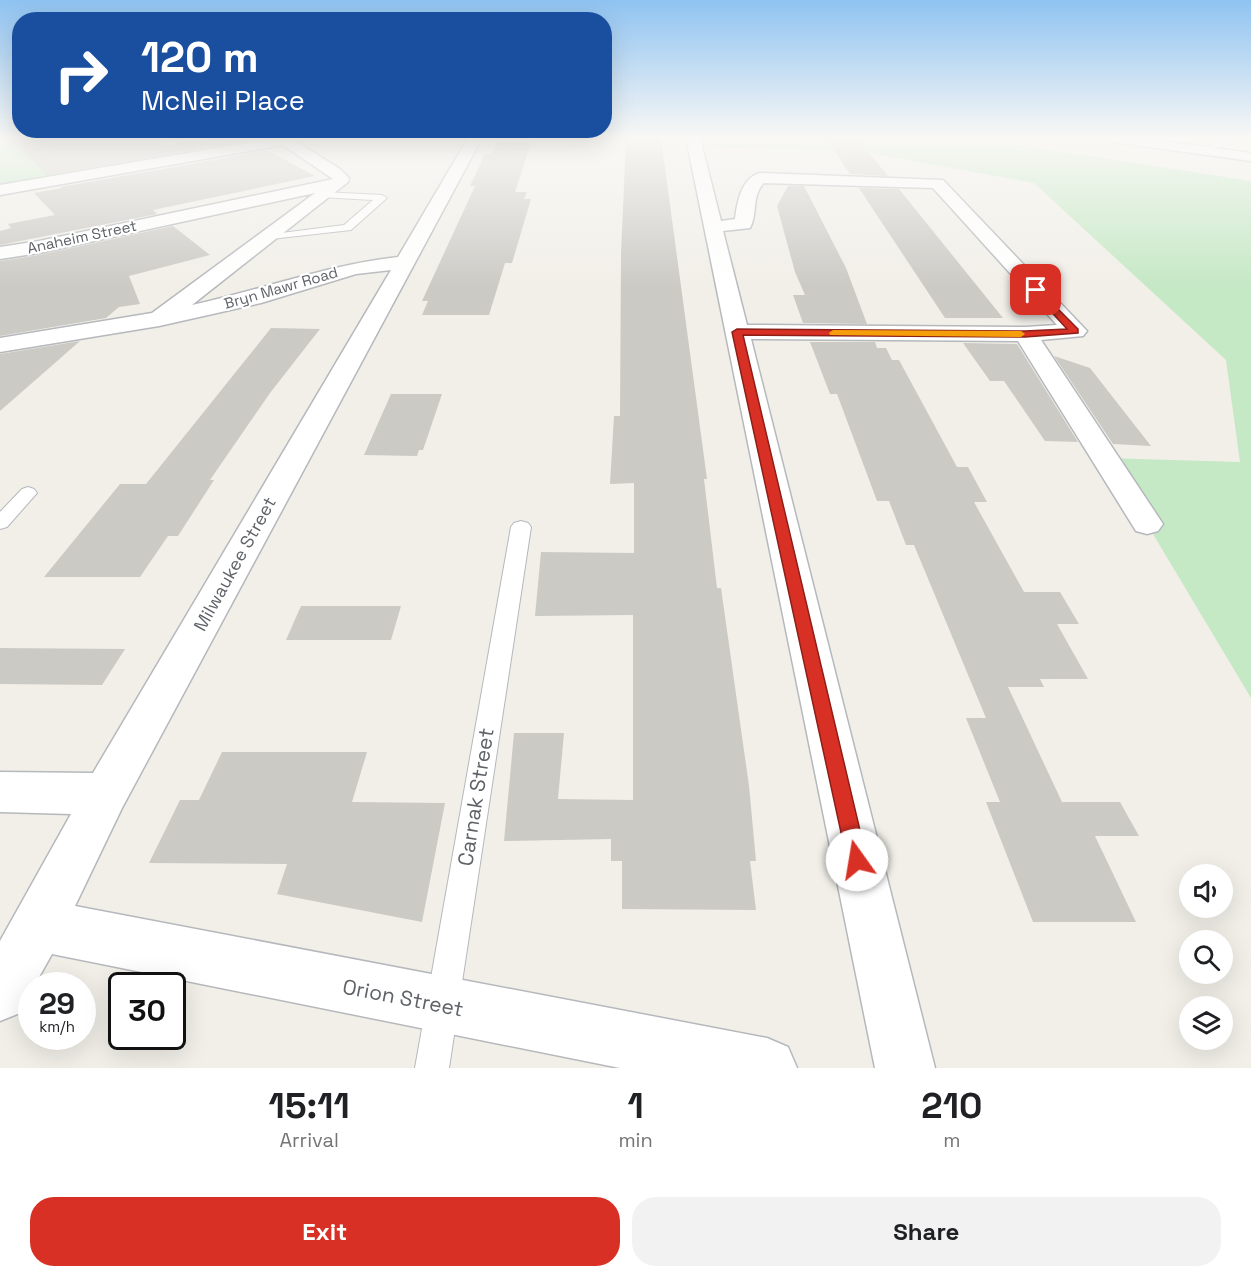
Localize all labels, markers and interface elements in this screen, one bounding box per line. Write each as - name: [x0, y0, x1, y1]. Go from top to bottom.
- text: 120 m: [141, 31, 259, 84]
- icon: right: [42, 36, 120, 114]
- text: McNeil Place: [141, 83, 305, 118]
- street label: Anaheim Street: [25, 216, 139, 257]
- street label: Bryn Mawr Road: [222, 262, 340, 313]
- pin: [1010, 264, 1061, 315]
- icon: arrive: [1019, 273, 1052, 306]
- street label: Milwaukee Street: [188, 493, 281, 635]
- street label: Carnak Street: [451, 726, 500, 868]
- position arrow: [825, 828, 889, 892]
- map controls: [1179, 864, 1233, 1050]
- button: sound: [1179, 864, 1233, 918]
- button: search: [1179, 930, 1233, 984]
- speed limit sign: 30: [108, 972, 186, 1050]
- street label: Orion Street: [340, 973, 466, 1022]
- text: 29: [39, 984, 75, 1023]
- button: layers: [1179, 996, 1233, 1050]
- text: km/h: [39, 1017, 75, 1036]
- text: 15:11: [269, 1083, 350, 1129]
- text: 1: [627, 1083, 644, 1129]
- text: 210: [921, 1083, 982, 1129]
- text: Arrival: [279, 1127, 339, 1153]
- text: min: [618, 1127, 653, 1153]
- text: m: [943, 1127, 960, 1153]
- button: Exit: [30, 1197, 620, 1266]
- button: Share: [632, 1197, 1221, 1266]

